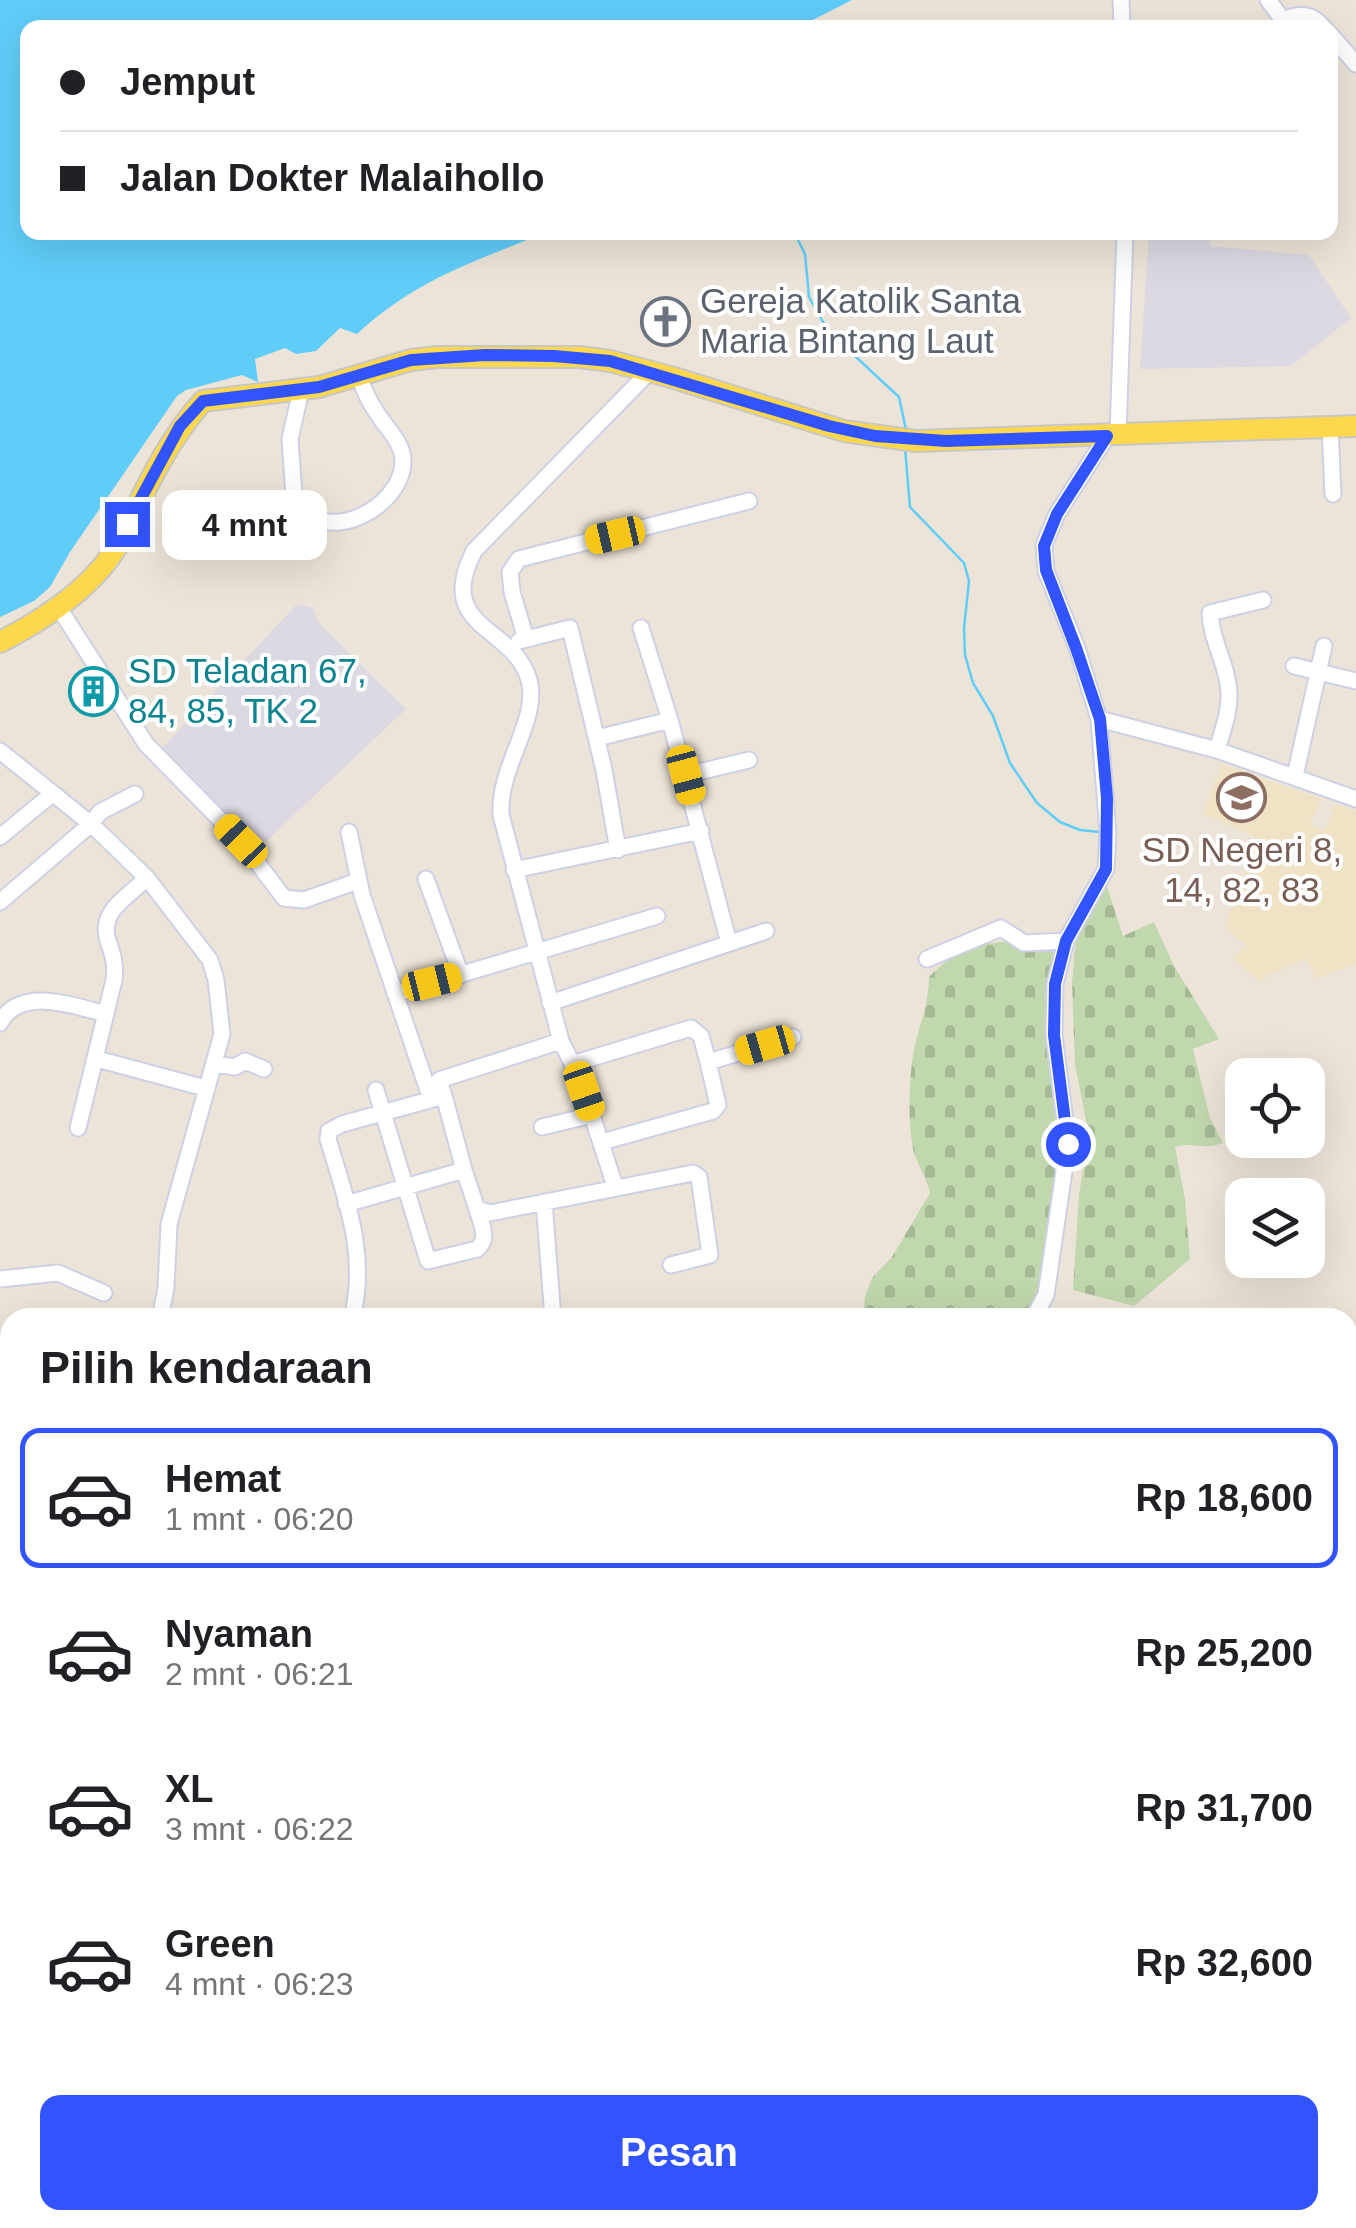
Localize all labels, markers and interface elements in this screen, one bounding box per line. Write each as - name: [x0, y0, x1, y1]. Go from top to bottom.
- text: Jemput: [120, 61, 255, 103]
- text: Jalan Dokter Malaihollo: [120, 157, 544, 199]
- place label: Gereja Katolik Santa Maria Bintang Laut: [700, 281, 1022, 360]
- church icon: Gereja Katolik Santa Maria Bintang Laut: [639, 295, 691, 347]
- callout: 4 mnt: [162, 489, 327, 559]
- route end: [105, 502, 150, 547]
- text: 4 mnt: [202, 507, 287, 543]
- car: [582, 514, 648, 556]
- place label: SD Teladan 67, 84, 85, TK 2: [128, 651, 367, 730]
- building icon: SD Teladan 67, 84, 85, TK 2: [67, 665, 119, 717]
- car: [664, 742, 708, 808]
- school or university icon: SD Negeri 8, 14, 82, 83: [1216, 772, 1268, 824]
- car: [209, 809, 273, 873]
- place label: SD Negeri 8, 14, 82, 83: [1142, 830, 1342, 909]
- car: [399, 960, 465, 1004]
- car: [732, 1022, 798, 1068]
- car: [560, 1058, 608, 1124]
- map controls: [1225, 1058, 1325, 1278]
- button: locate: [1225, 1058, 1325, 1158]
- route start: [1046, 1122, 1091, 1167]
- button: layers: [1225, 1178, 1325, 1278]
- text: Pilih kendaraan: [40, 1342, 373, 1393]
- icon: car: [45, 1453, 135, 1543]
- text: Hemat: [165, 1458, 281, 1500]
- text: Rp 18,600: [1136, 1477, 1313, 1519]
- text: 1 mnt · 06:20: [165, 1501, 354, 1537]
- icon: car: [45, 1608, 135, 1698]
- text: Nyaman: [165, 1613, 313, 1655]
- text: Rp 25,200: [1136, 1632, 1313, 1674]
- text: 2 mnt · 06:21: [165, 1656, 354, 1692]
- icon: car: [45, 1763, 135, 1853]
- text: XL: [165, 1768, 214, 1810]
- text: Rp 31,700: [1136, 1787, 1313, 1829]
- text: 3 mnt · 06:22: [165, 1811, 354, 1847]
- icon: car: [45, 1918, 135, 2008]
- text: Green: [165, 1923, 275, 1965]
- text: Rp 32,600: [1136, 1942, 1313, 1984]
- text: 4 mnt · 06:23: [165, 1966, 354, 2002]
- button: Pesan: [40, 2095, 1318, 2210]

